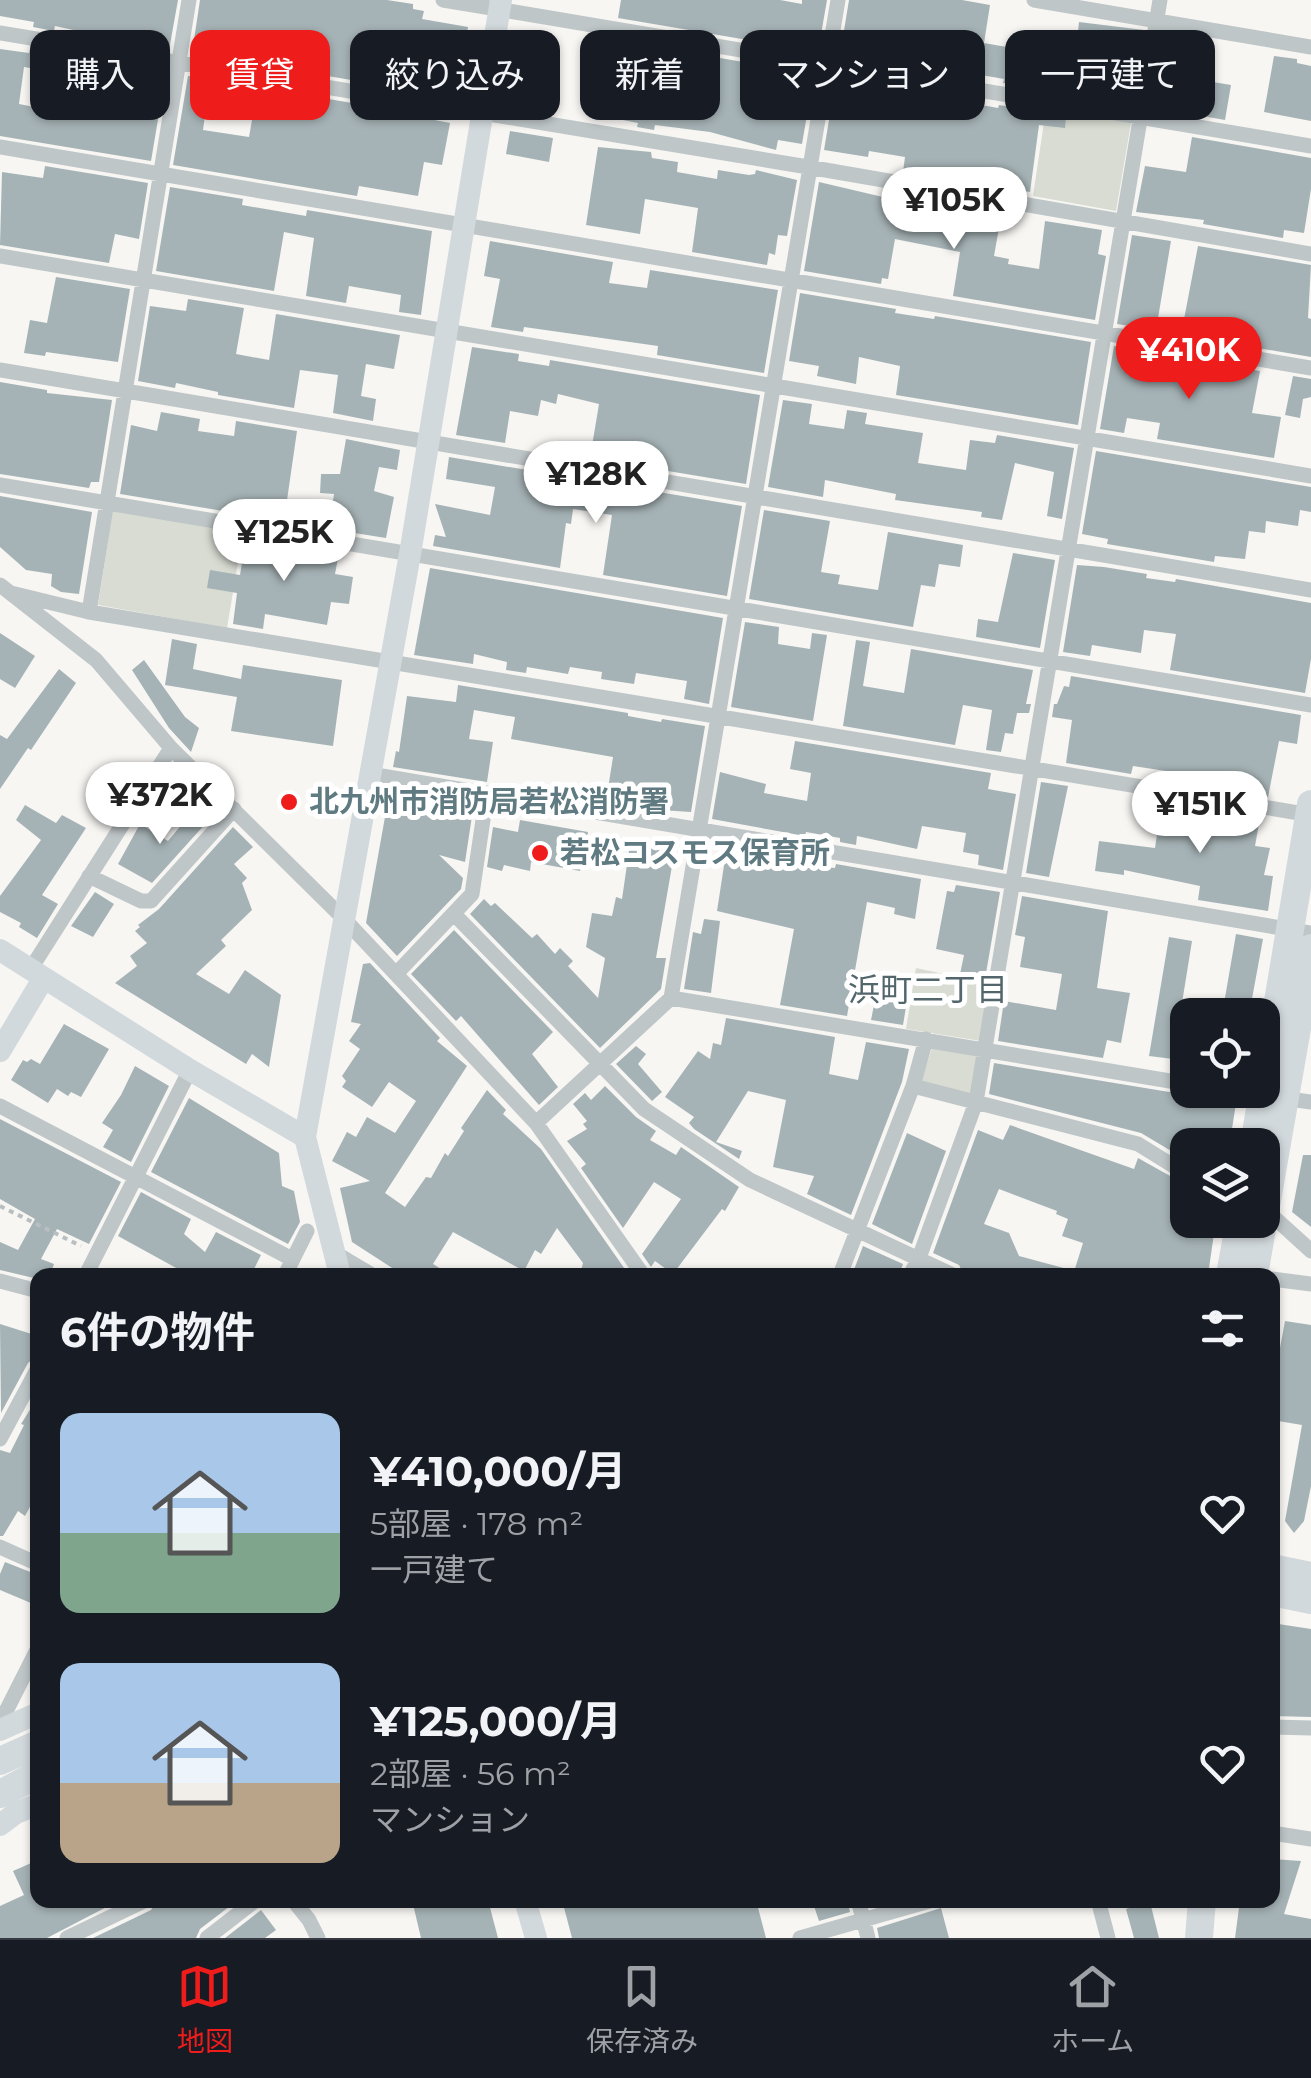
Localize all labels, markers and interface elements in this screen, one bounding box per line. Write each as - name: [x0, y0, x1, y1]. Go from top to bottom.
- chip: 購入: [30, 30, 170, 120]
- chip: 賃貸: [190, 30, 330, 120]
- chip: 絞り込み: [350, 30, 560, 120]
- chip: 新着: [580, 30, 720, 120]
- chip: マンション: [740, 30, 985, 120]
- chip: 一戸建て: [1005, 30, 1215, 120]
- pin: ¥105K: [884, 167, 1024, 252]
- text: ¥105K: [903, 180, 1005, 219]
- pin: ¥410K: [1119, 317, 1259, 402]
- text: ¥410K: [1138, 330, 1240, 369]
- pin: ¥128K: [526, 441, 666, 526]
- text: ¥128K: [546, 454, 646, 493]
- pin: ¥125K: [214, 499, 354, 584]
- text: ¥125K: [235, 512, 333, 551]
- pin: ¥372K: [90, 762, 230, 847]
- pin: ¥151K: [1130, 771, 1270, 856]
- text: ¥372K: [108, 775, 212, 814]
- place label: 北九州市消防局若松消防署: [309, 783, 669, 820]
- text: ¥151K: [1154, 784, 1246, 823]
- marker: 北九州市消防局若松消防署: [278, 791, 300, 813]
- place label: 若松コスモス保育所: [560, 834, 830, 871]
- marker: 若松コスモス保育所: [529, 842, 551, 864]
- district label: 浜町二丁目: [848, 970, 1008, 1009]
- map controls: [1170, 998, 1280, 1238]
- button: locate: [1170, 998, 1280, 1108]
- button: layers: [1170, 1128, 1280, 1238]
- icon: filters: [1195, 1301, 1250, 1356]
- text: 6件の物件: [60, 1306, 255, 1358]
- text: ¥410,000/月: [370, 1445, 626, 1497]
- icon: home: [140, 1453, 260, 1573]
- icon: heart: [1195, 1486, 1250, 1541]
- text: 5部屋 · 178 m²: [370, 1504, 583, 1543]
- text: 一戸建て: [370, 1550, 498, 1589]
- text: ¥125,000/月: [370, 1695, 622, 1747]
- icon: home: [140, 1703, 260, 1823]
- icon: heart: [1195, 1736, 1250, 1791]
- text: 2部屋 · 56 m²: [370, 1754, 571, 1793]
- text: マンション: [370, 1800, 530, 1839]
- tab: 地図: [177, 1959, 233, 2059]
- tab: 保存済み: [586, 1959, 698, 2059]
- tab: ホーム: [1051, 1959, 1134, 2059]

